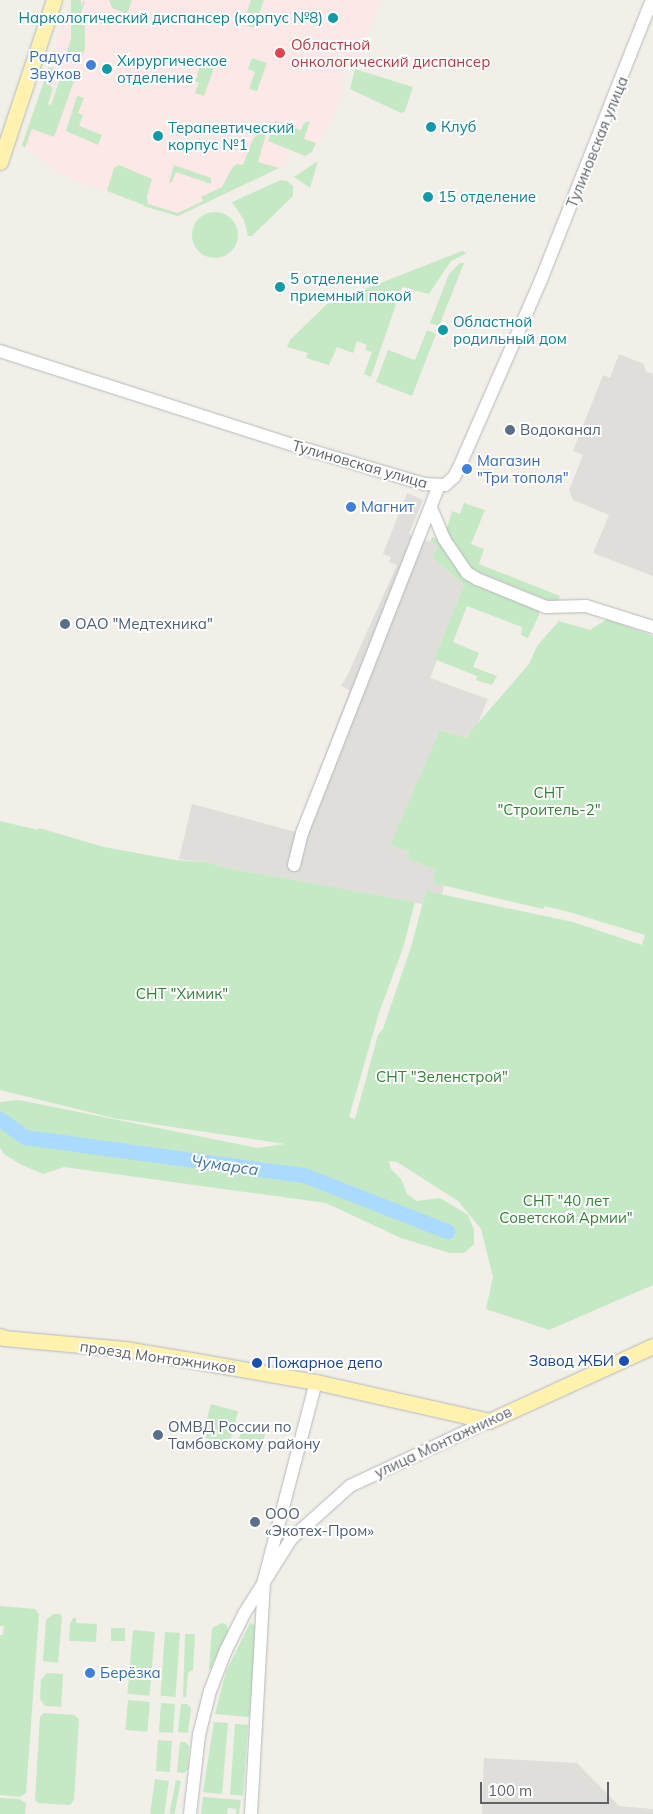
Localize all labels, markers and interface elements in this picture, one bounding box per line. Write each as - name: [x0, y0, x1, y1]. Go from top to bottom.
- place label: Наркологический диспансер (корпус №8): [18, 9, 323, 27]
- marker: Наркологический диспансер (корпус №8): [327, 12, 339, 24]
- place label: Областной онкологический диспансер: [291, 35, 490, 70]
- marker: Областной онкологический диспансер: [273, 46, 287, 60]
- place label: Радуга Звуков: [29, 47, 81, 82]
- place label: Хирургическое отделение: [117, 51, 227, 86]
- marker: Радуга Звуков: [85, 59, 97, 71]
- marker: Хирургическое отделение: [101, 63, 113, 75]
- street label: Тулиновская улица: [562, 74, 632, 210]
- place label: Терапевтический корпус №1: [168, 118, 294, 153]
- place label: Клуб: [441, 118, 477, 136]
- marker: Клуб: [425, 121, 437, 133]
- marker: Терапевтический корпус №1: [152, 130, 164, 142]
- place label: 15 отделение: [438, 188, 536, 206]
- marker: 15 отделение: [422, 191, 434, 203]
- place label: 5 отделение приемный покой: [290, 269, 412, 304]
- marker: 5 отделение приемный покой: [274, 281, 286, 293]
- place label: Областной родильный дом: [453, 312, 567, 347]
- marker: Областной родильный дом: [437, 324, 449, 336]
- place label: Водоканал: [520, 421, 601, 439]
- marker: Водоканал: [504, 424, 516, 436]
- street label: Тулиновская улица: [290, 436, 430, 492]
- place label: Магазин "Три тополя": [477, 451, 569, 486]
- marker: Магазин "Три тополя": [461, 463, 473, 475]
- place label: Магнит: [361, 498, 414, 516]
- marker: Магнит: [345, 501, 357, 513]
- place label: ОАО "Медтехника": [75, 615, 213, 633]
- marker: ОАО "Медтехника": [59, 618, 71, 630]
- park label: СНТ "Строитель-2": [497, 783, 601, 818]
- park label: СНТ "Химик": [136, 985, 228, 1003]
- park label: СНТ "Зеленстрой": [376, 1068, 508, 1086]
- water label: Чумарса: [190, 1151, 260, 1179]
- park label: СНТ "40 лет Советской Армии": [499, 1191, 633, 1226]
- street label: проезд Монтажников: [79, 1337, 237, 1377]
- place label: Завод ЖБИ: [529, 1352, 614, 1370]
- place label: Пожарное депо: [267, 1354, 383, 1372]
- marker: Завод ЖБИ: [618, 1355, 630, 1367]
- marker: Пожарное депо: [251, 1357, 263, 1369]
- street label: улица Монтажников: [372, 1402, 514, 1482]
- place label: ОМВД России по Тамбовскому району: [168, 1417, 320, 1452]
- marker: ОМВД России по Тамбовскому району: [152, 1429, 164, 1441]
- place label: ООО «Экотех-Пром»: [265, 1504, 374, 1539]
- marker: ООО «Экотех-Пром»: [249, 1516, 261, 1528]
- place label: Берёзка: [100, 1664, 161, 1682]
- marker: Берёзка: [84, 1667, 96, 1679]
- scale bar: [483, 1772, 612, 1804]
- text: 100 m: [488, 1781, 532, 1800]

